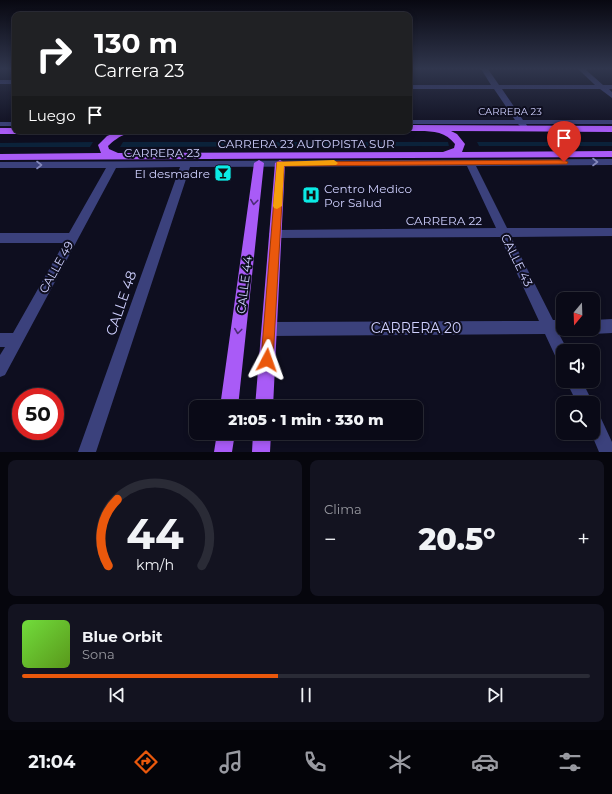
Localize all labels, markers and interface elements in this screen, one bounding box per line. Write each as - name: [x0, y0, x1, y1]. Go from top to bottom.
- text: 130 m: [94, 26, 178, 60]
- icon: right: [28, 28, 80, 80]
- text: Carrera 23: [94, 60, 184, 82]
- icon: arrive: [84, 104, 106, 126]
- street label: CARRERA 23: [478, 105, 542, 118]
- text: Luego: [28, 106, 76, 125]
- pin: [547, 121, 581, 162]
- icon: arrive: [553, 127, 575, 149]
- street label: CARRERA 23 AUTOPISTA SUR: [217, 136, 395, 151]
- street label: CARRERA 23: [124, 145, 200, 160]
- one-way arrow: [592, 158, 598, 166]
- one-way arrow: [36, 161, 42, 169]
- bar icon: El desmadre: [213, 163, 233, 183]
- place label: El desmadre: [135, 166, 210, 181]
- place label: Centro Medico Por Salud: [324, 181, 412, 210]
- hospital icon: Centro Medico Por Salud: [301, 185, 321, 205]
- one-way arrow: [250, 199, 259, 205]
- street label: CARRERA 22: [406, 213, 482, 228]
- street label: CALLE 43: [498, 231, 536, 289]
- street label: CALLE 49: [36, 238, 76, 296]
- street label: CALLE 44: [233, 255, 255, 315]
- street label: CALLE 48: [101, 268, 141, 338]
- north arrow: [556, 292, 600, 336]
- map controls: [556, 292, 600, 440]
- street label: CARRERA 20: [371, 319, 461, 337]
- one-way arrow: [234, 328, 243, 334]
- position arrow: [246, 339, 288, 381]
- button: sound: [556, 344, 600, 388]
- speed limit sign: 50: [12, 388, 64, 440]
- button: search: [556, 396, 600, 440]
- text: 21:05 · 1 min · 330 m: [228, 410, 384, 429]
- text: Clima: [324, 501, 362, 517]
- text: 44: [126, 509, 184, 559]
- text: 20.5°: [418, 521, 496, 558]
- text: −: [324, 526, 337, 553]
- text: +: [577, 526, 590, 553]
- text: km/h: [136, 556, 174, 574]
- text: Blue Orbit: [82, 627, 162, 646]
- text: Sona: [82, 646, 115, 662]
- icon: previous: [106, 684, 128, 706]
- icon: pause: [295, 684, 317, 706]
- icon: next: [484, 684, 506, 706]
- icon: directions: [132, 748, 160, 776]
- icon: music: [217, 748, 245, 776]
- icon: phone: [301, 748, 329, 776]
- icon: climate: [386, 748, 414, 776]
- icon: car: [471, 748, 499, 776]
- icon: filters: [556, 748, 584, 776]
- text: 21:04: [28, 751, 75, 773]

